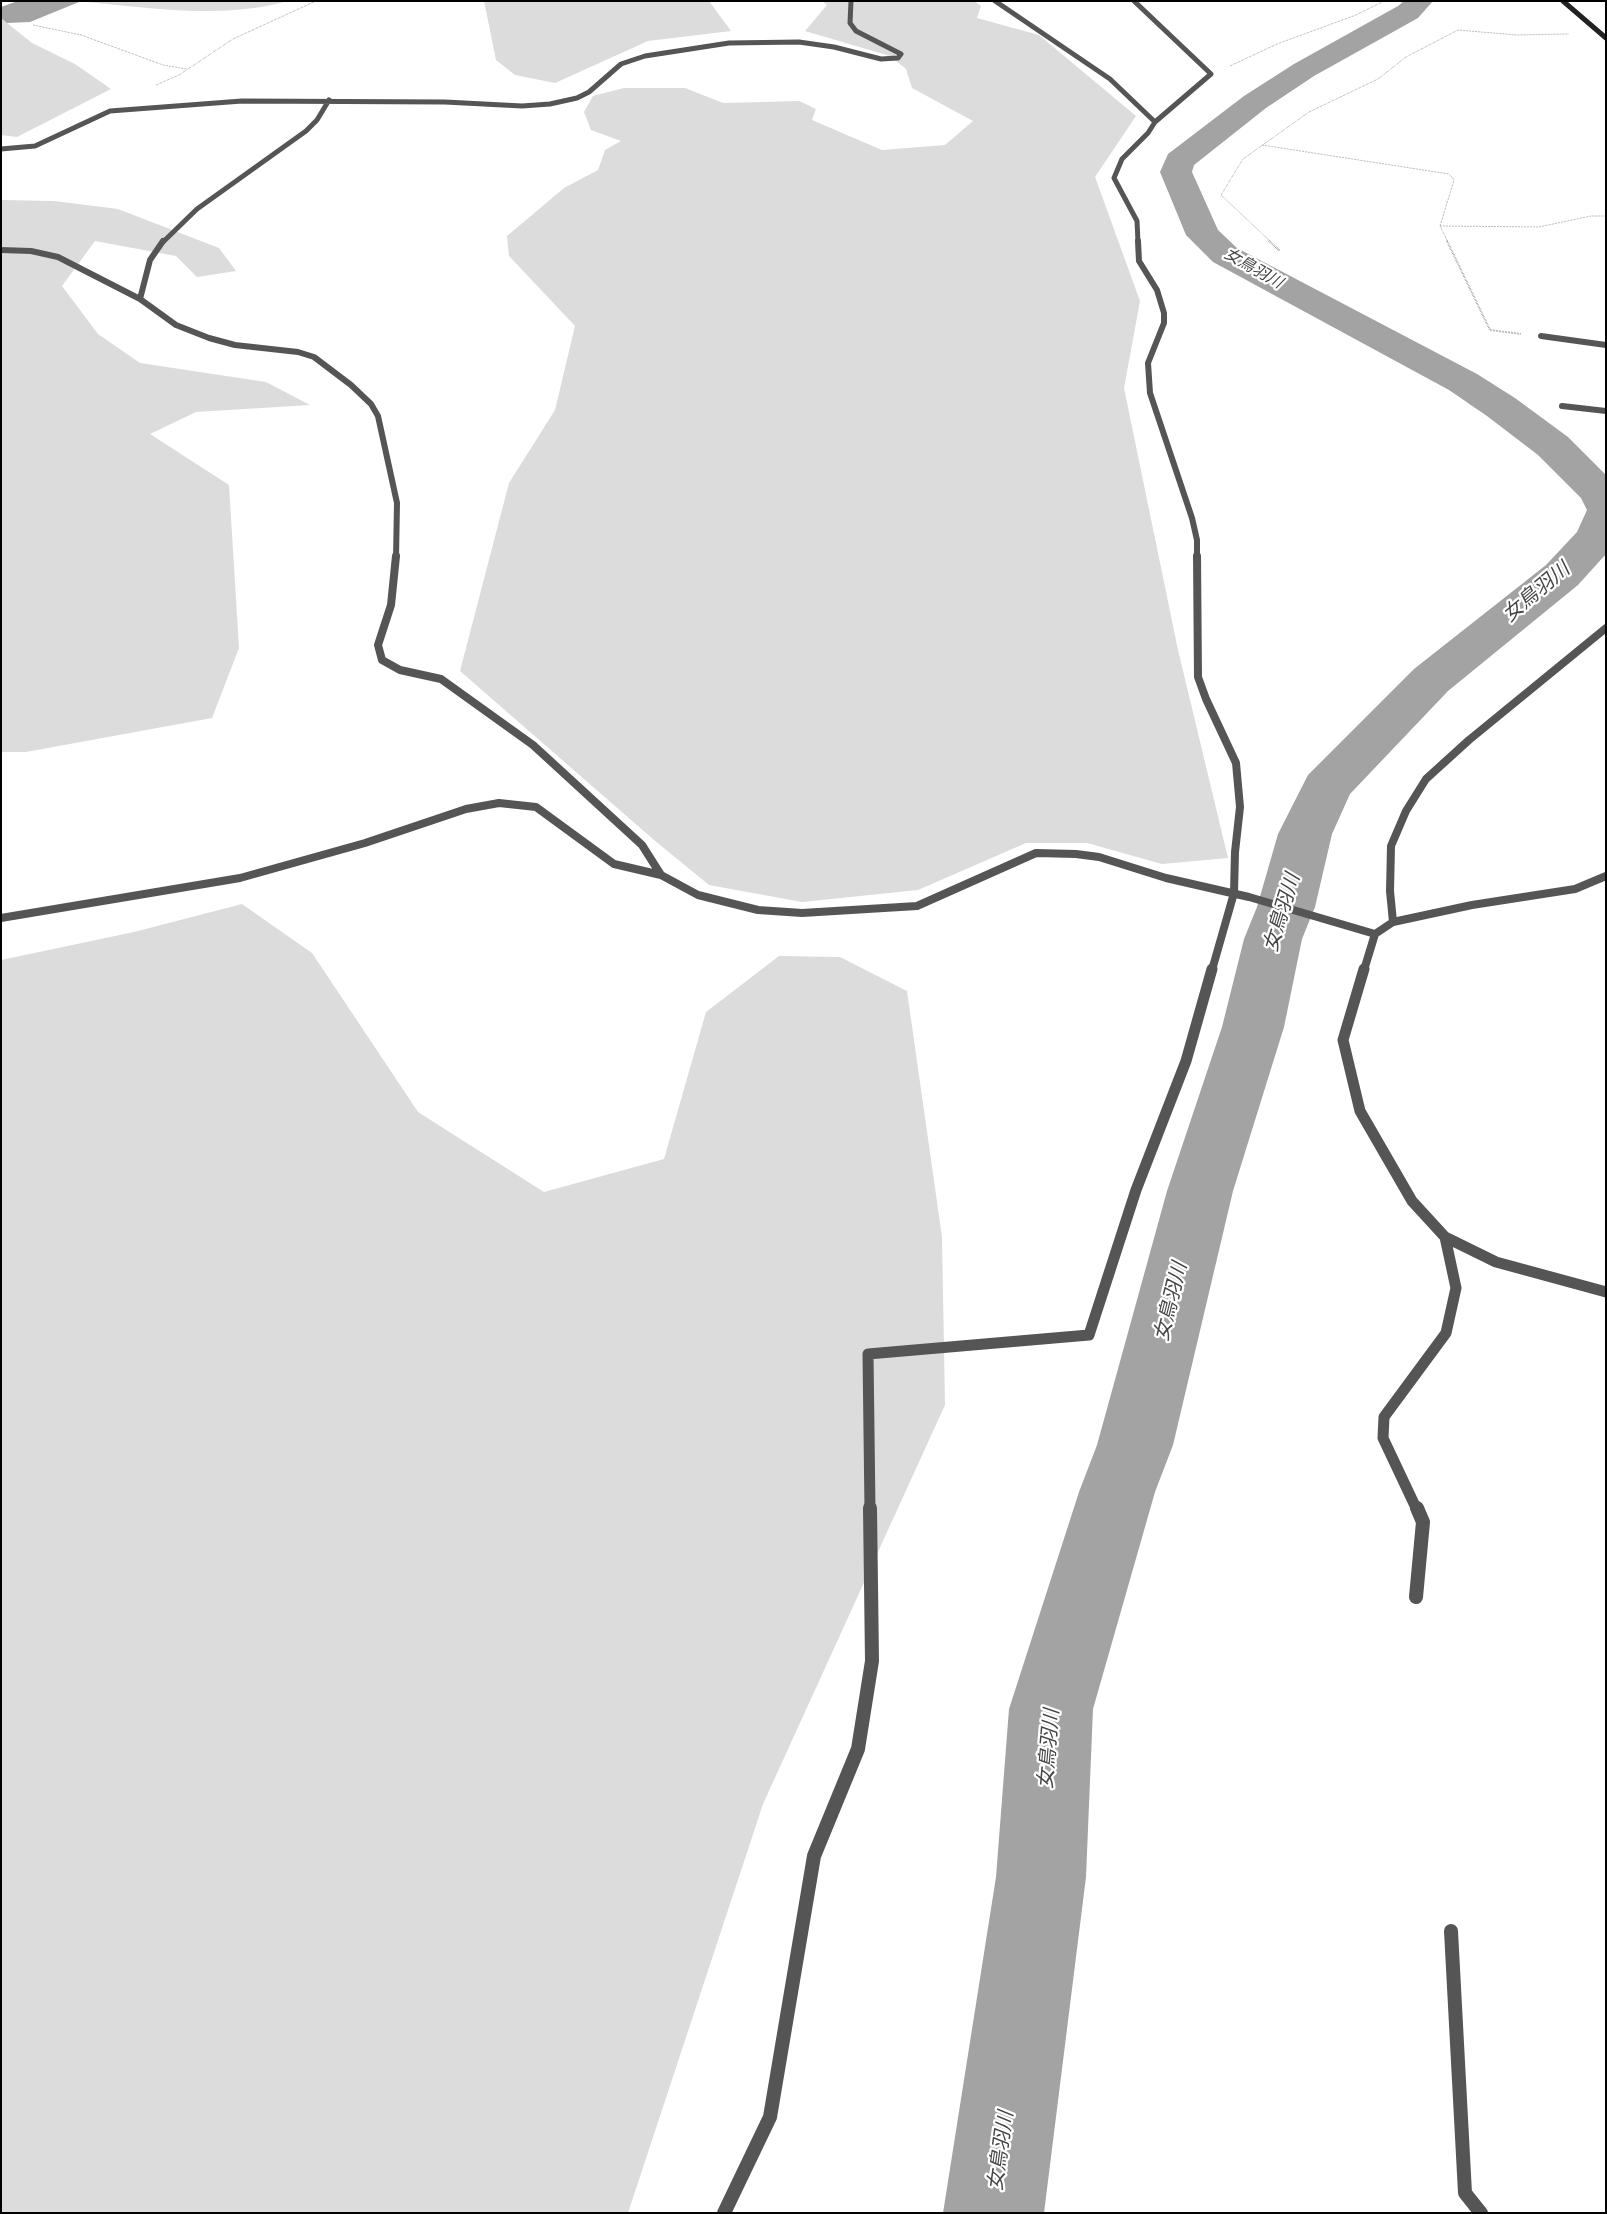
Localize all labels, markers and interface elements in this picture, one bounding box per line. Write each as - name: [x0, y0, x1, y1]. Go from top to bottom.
- water label: 女鳥羽川: [1220, 245, 1286, 293]
- water label: 女鳥羽川: [1499, 558, 1575, 628]
- water label: 女鳥羽川: [1260, 871, 1306, 955]
- water label: 女鳥羽川: [1151, 1260, 1193, 1344]
- water label: 女鳥羽川: [1035, 1708, 1065, 1790]
- water label: 女鳥羽川: [985, 2110, 1019, 2192]

